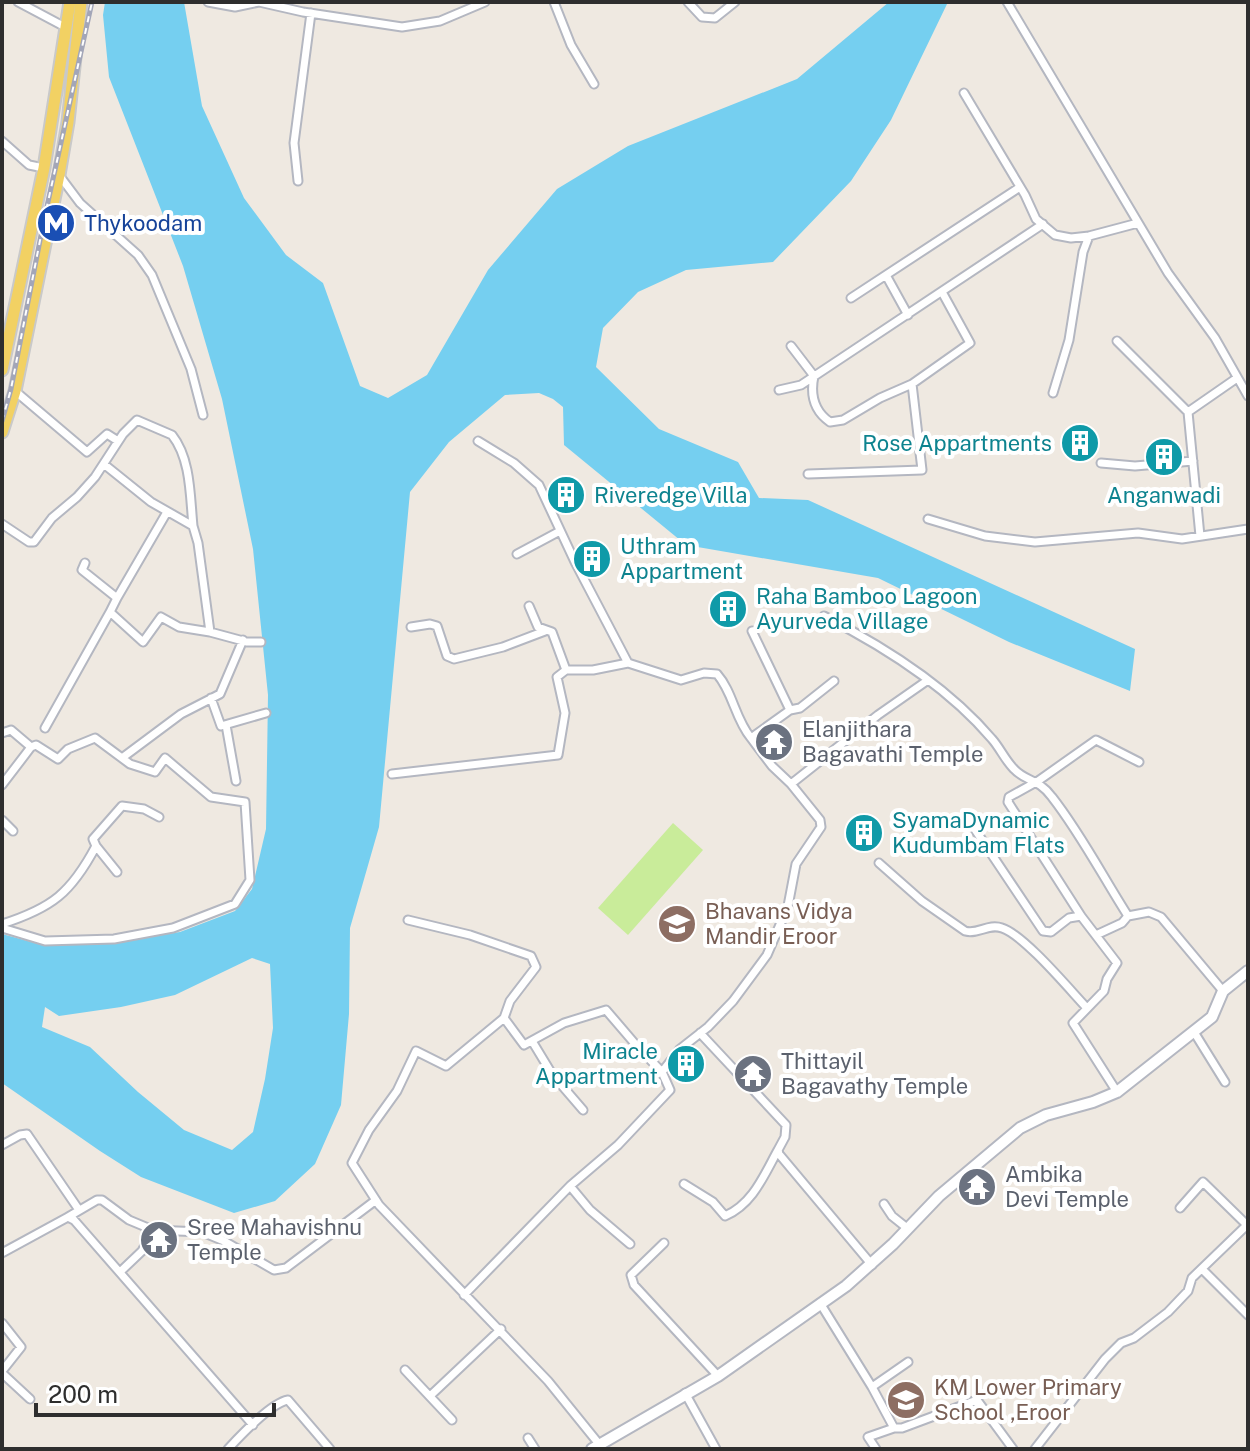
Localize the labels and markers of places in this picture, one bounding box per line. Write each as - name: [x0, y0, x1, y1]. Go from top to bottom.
- metro station icon: Thykoodam: [35, 202, 77, 244]
- place label: Thykoodam: [84, 210, 202, 236]
- building icon: Rose Appartments: [1059, 422, 1101, 464]
- place label: Rose Appartments: [862, 430, 1052, 456]
- building icon: Anganwadi: [1143, 436, 1185, 478]
- building icon: Riveredge Villa: [545, 474, 587, 516]
- place label: Riveredge Villa: [594, 482, 747, 508]
- place label: Anganwadi: [1107, 482, 1221, 508]
- place label: Uthram Appartment: [620, 533, 743, 584]
- building icon: Uthram Appartment: [571, 538, 613, 580]
- place label: Raha Bamboo Lagoon Ayurveda Village: [756, 583, 978, 634]
- building icon: Raha Bamboo Lagoon Ayurveda Village: [707, 588, 749, 630]
- place label: Elanjithara Bagavathi Temple: [802, 716, 983, 767]
- temple icon: Elanjithara Bagavathi Temple: [753, 721, 795, 763]
- place label: SyamaDynamic Kudumbam Flats: [892, 807, 1065, 858]
- building icon: SyamaDynamic Kudumbam Flats: [843, 812, 885, 854]
- place label: Bhavans Vidya Mandir Eroor: [705, 898, 853, 949]
- school or university icon: Bhavans Vidya Mandir Eroor: [656, 903, 698, 945]
- place label: Miracle Appartment: [535, 1038, 658, 1089]
- building icon: Miracle Appartment: [665, 1043, 707, 1085]
- place label: Thittayil Bagavathy Temple: [781, 1048, 968, 1099]
- temple icon: Thittayil Bagavathy Temple: [732, 1053, 774, 1095]
- place label: Ambika Devi Temple: [1005, 1161, 1129, 1212]
- temple icon: Ambika Devi Temple: [956, 1166, 998, 1208]
- place label: Sree Mahavishnu Temple: [187, 1214, 362, 1265]
- temple icon: Sree Mahavishnu Temple: [138, 1219, 180, 1261]
- place label: KM Lower Primary School ,Eroor: [934, 1374, 1122, 1425]
- school or university icon: KM Lower Primary School ,Eroor: [885, 1379, 927, 1421]

